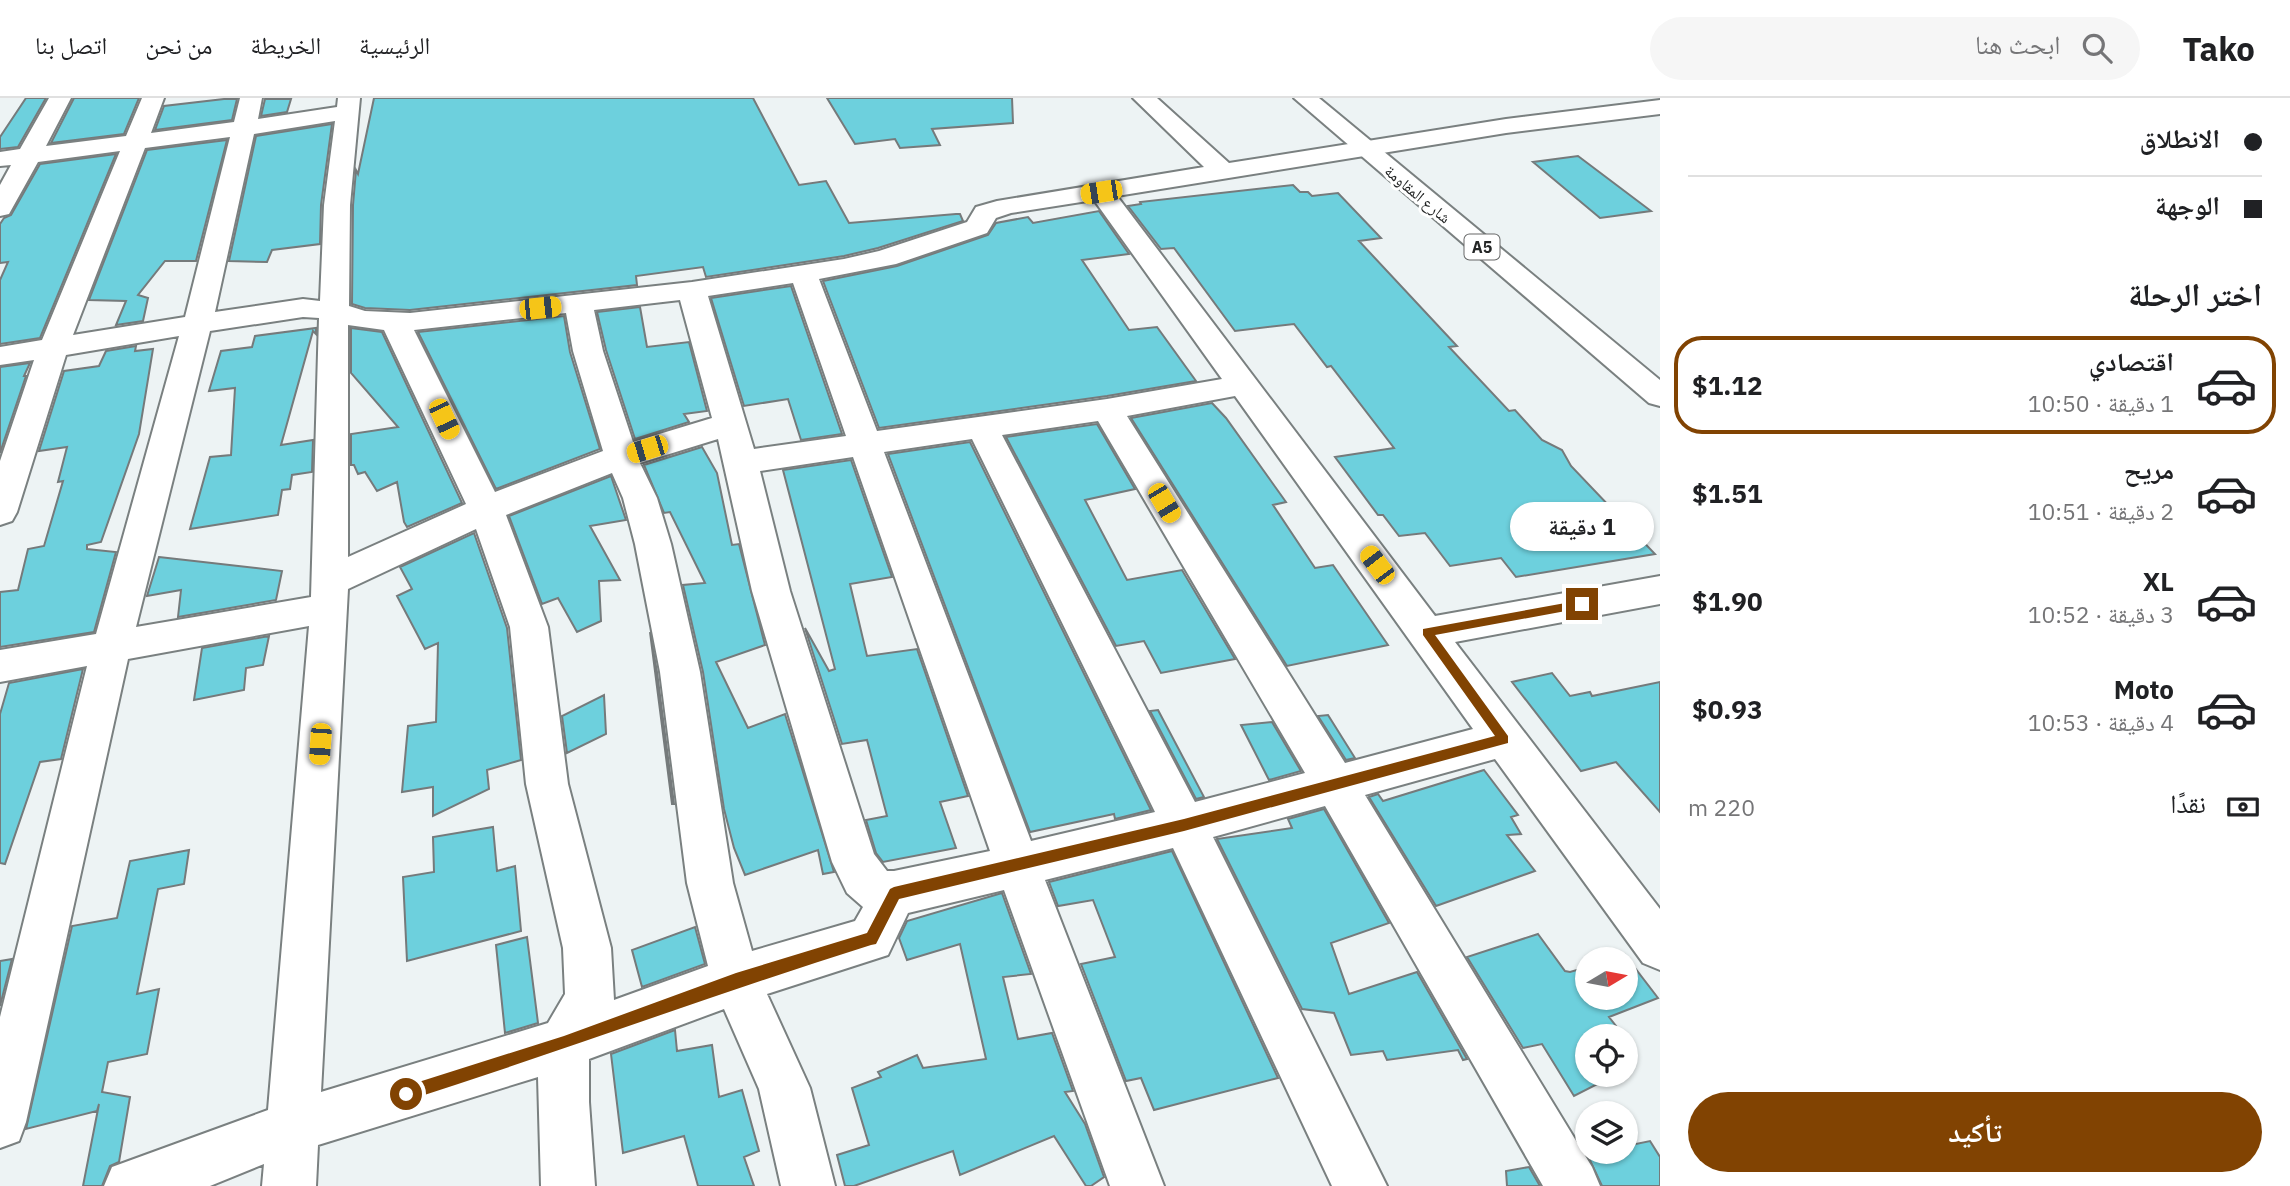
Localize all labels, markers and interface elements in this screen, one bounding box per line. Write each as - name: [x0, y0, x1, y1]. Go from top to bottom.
- search box: [1650, 17, 2140, 80]
- text: ابحث هنا: [1975, 27, 2060, 61]
- text: Tako: [2182, 27, 2255, 70]
- text: اتصل بنا: [35, 29, 107, 61]
- text: من نحن: [145, 29, 212, 61]
- text: الخريطة: [250, 29, 321, 61]
- text: الرئيسية: [359, 29, 430, 61]
- icon: search: [2078, 29, 2116, 67]
- text: الانطلاق: [2140, 121, 2220, 155]
- street label: شارع المقاومة: [1380, 161, 1455, 228]
- car: [1079, 178, 1124, 206]
- text: الوجهة: [2155, 188, 2220, 222]
- road number: A5: [1464, 234, 1500, 260]
- text: اختر الرحلة: [2128, 273, 2262, 315]
- car: [519, 295, 562, 321]
- text: اقتصادي: [2089, 344, 2174, 378]
- icon: car: [2195, 354, 2258, 417]
- text: $1.12: [1692, 368, 1763, 402]
- text: 1 دقيقة · 10:50: [2028, 388, 2174, 418]
- car: [426, 396, 463, 442]
- car: [624, 433, 671, 465]
- text: مريح: [2124, 452, 2174, 486]
- icon: car: [2195, 462, 2258, 525]
- text: $1.51: [1692, 476, 1763, 510]
- car: [1145, 480, 1184, 526]
- text: 2 دقيقة · 10:51: [2028, 496, 2174, 526]
- callout: 1 دقيقة: [1510, 503, 1654, 552]
- text: 1 دقيقة: [1548, 511, 1616, 541]
- car: [1356, 542, 1399, 588]
- text: XL: [2143, 564, 2174, 598]
- icon: car: [2195, 570, 2258, 633]
- text: $1.90: [1692, 584, 1763, 618]
- route end: [1566, 588, 1598, 620]
- text: 3 دقيقة · 10:52: [2028, 599, 2174, 629]
- text: Moto: [2114, 672, 2174, 706]
- icon: car: [2195, 678, 2258, 741]
- text: $0.93: [1692, 692, 1763, 726]
- text: 4 دقيقة · 10:53: [2028, 707, 2174, 737]
- car: [309, 722, 332, 766]
- text: نقدًا: [2170, 786, 2206, 820]
- icon: cash: [2224, 788, 2262, 826]
- text: 220 m: [1688, 792, 1755, 822]
- north arrow: [1575, 947, 1638, 1010]
- map controls: [1575, 947, 1638, 1164]
- button: locate: [1575, 1024, 1638, 1087]
- route start: [390, 1078, 422, 1110]
- button: تأكيد: [1688, 1092, 2262, 1172]
- button: layers: [1575, 1101, 1638, 1164]

